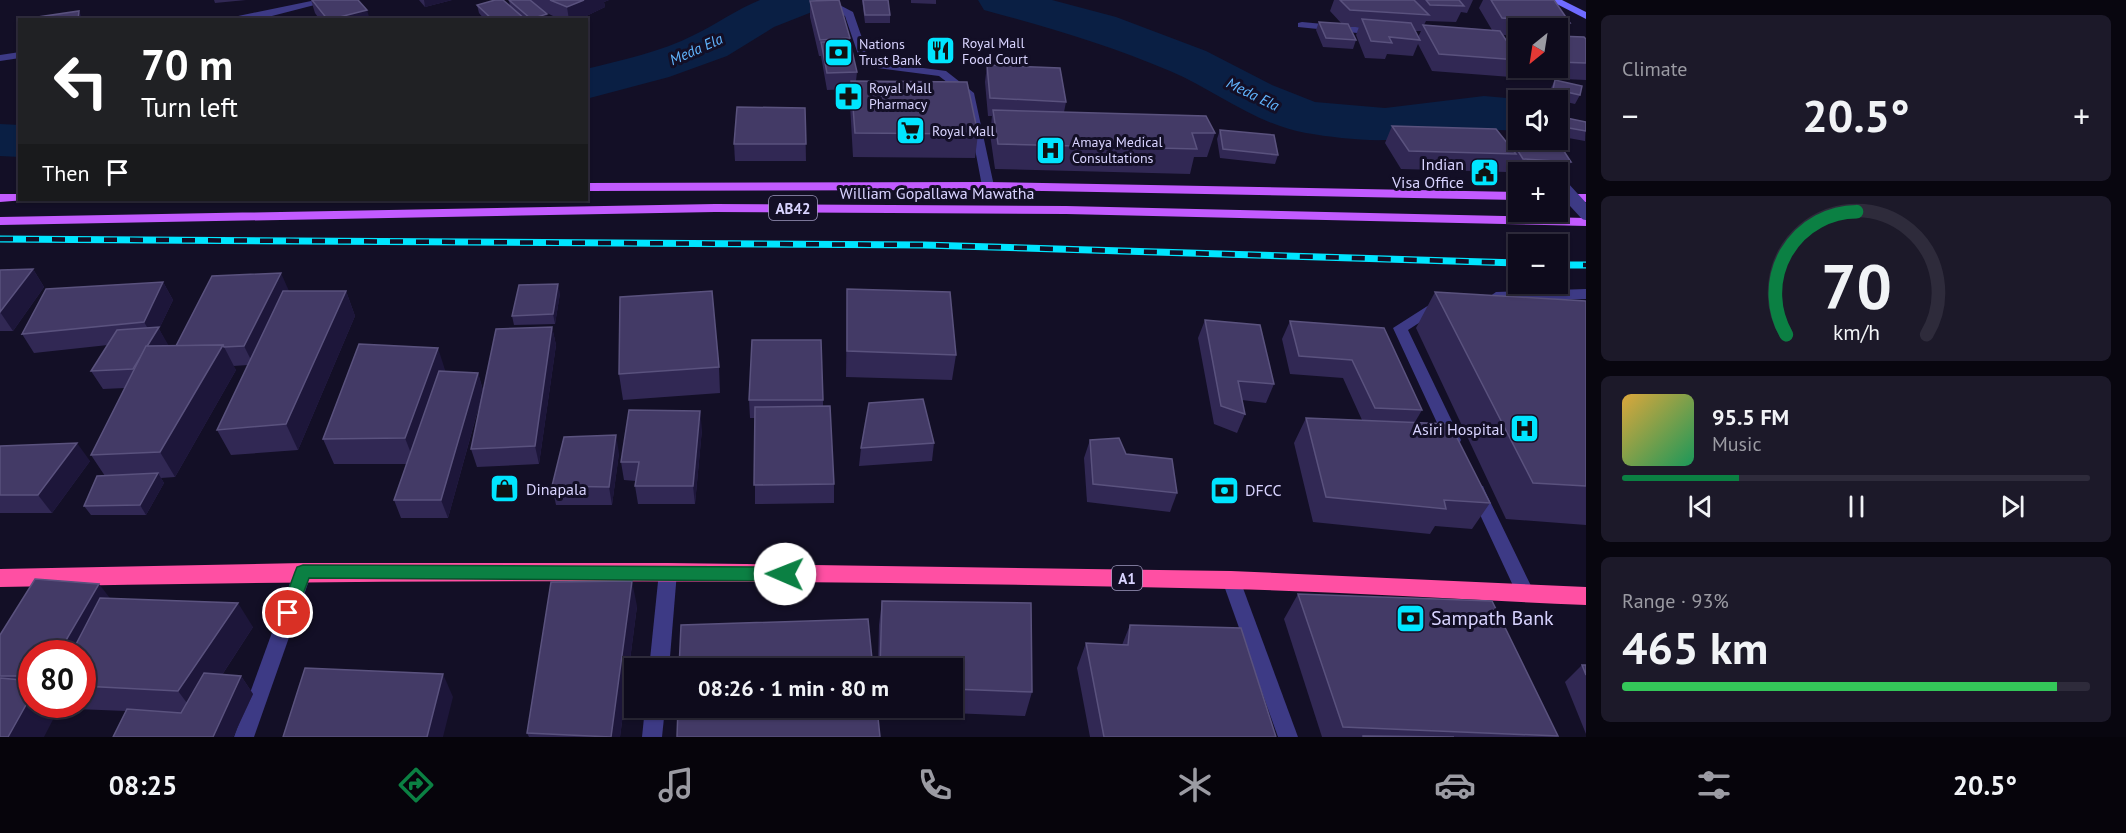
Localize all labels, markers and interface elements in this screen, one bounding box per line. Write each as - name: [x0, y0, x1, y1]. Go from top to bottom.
- north arrow: [1508, 18, 1568, 78]
- map controls: [1508, 18, 1568, 294]
- water label: Meda Ela: [666, 29, 726, 69]
- place label: Royal Mall Food Court: [962, 34, 1028, 68]
- place label: Nations Trust Bank: [859, 35, 922, 69]
- restaurant icon: Royal Mall Food Court: [925, 35, 957, 67]
- bank icon: Nations Trust Bank: [822, 36, 854, 68]
- text: 70 m: [141, 37, 233, 92]
- icon: left: [42, 42, 120, 120]
- text: Climate: [1622, 56, 1688, 82]
- water label: Meda Ela: [1224, 73, 1283, 115]
- place label: Royal Mall Pharmacy: [869, 79, 931, 113]
- pharmacy icon: Royal Mall Pharmacy: [832, 80, 864, 112]
- text: 20.5°: [1802, 86, 1910, 144]
- text: Turn left: [141, 90, 238, 124]
- button: sound: [1508, 90, 1568, 150]
- text: −: [1622, 94, 1639, 137]
- text: +: [2073, 94, 2090, 137]
- supermarket icon: Royal Mall: [895, 115, 927, 147]
- place label: Royal Mall: [932, 122, 994, 140]
- place label: Amaya Medical Consultations: [1072, 133, 1163, 167]
- hospital icon: Amaya Medical Consultations: [1035, 134, 1067, 166]
- place label: Indian Visa Office: [1391, 154, 1464, 192]
- icon: arrive: [101, 156, 134, 189]
- public building icon: Indian Visa Office: [1469, 157, 1501, 189]
- text: Then: [42, 159, 89, 187]
- button: +: [1508, 162, 1568, 222]
- street label: William Gopallawa Mawatha: [840, 183, 1034, 203]
- road number: AB42: [769, 196, 817, 220]
- button: −: [1508, 234, 1568, 294]
- text: 70: [1821, 245, 1891, 326]
- text: km/h: [1832, 319, 1879, 347]
- text: 95.5 FM: [1712, 403, 1789, 431]
- hospital icon: Asiri Hospital: [1509, 413, 1541, 445]
- place label: Asiri Hospital: [1413, 419, 1504, 439]
- text: Music: [1712, 431, 1761, 457]
- shop icon: Dinapala: [489, 473, 521, 505]
- bank icon: DFCC: [1208, 474, 1240, 506]
- place label: Dinapala: [526, 479, 587, 499]
- place label: DFCC: [1245, 480, 1282, 500]
- icon: previous: [1684, 490, 1717, 523]
- icon: pause: [1840, 490, 1873, 523]
- icon: next: [1996, 490, 2029, 523]
- position arrow: [753, 542, 817, 606]
- road number: A1: [1112, 566, 1142, 590]
- pin: [262, 587, 313, 638]
- text: Range · 93%: [1622, 588, 1729, 614]
- icon: arrive: [271, 596, 304, 629]
- bank icon: Sampath Bank: [1394, 602, 1426, 634]
- place label: Sampath Bank: [1431, 605, 1554, 631]
- text: 465 km: [1622, 618, 1768, 676]
- speed limit sign: 80: [18, 640, 96, 718]
- text: 08:26 · 1 min · 80 m: [698, 674, 889, 702]
- icon: directions: [395, 764, 437, 806]
- icon: music: [655, 764, 697, 806]
- icon: phone: [914, 764, 956, 806]
- icon: climate: [1174, 764, 1216, 806]
- icon: car: [1434, 764, 1476, 806]
- icon: filters: [1693, 764, 1735, 806]
- text: 08:25: [109, 768, 177, 802]
- text: 20.5°: [1953, 768, 2017, 802]

